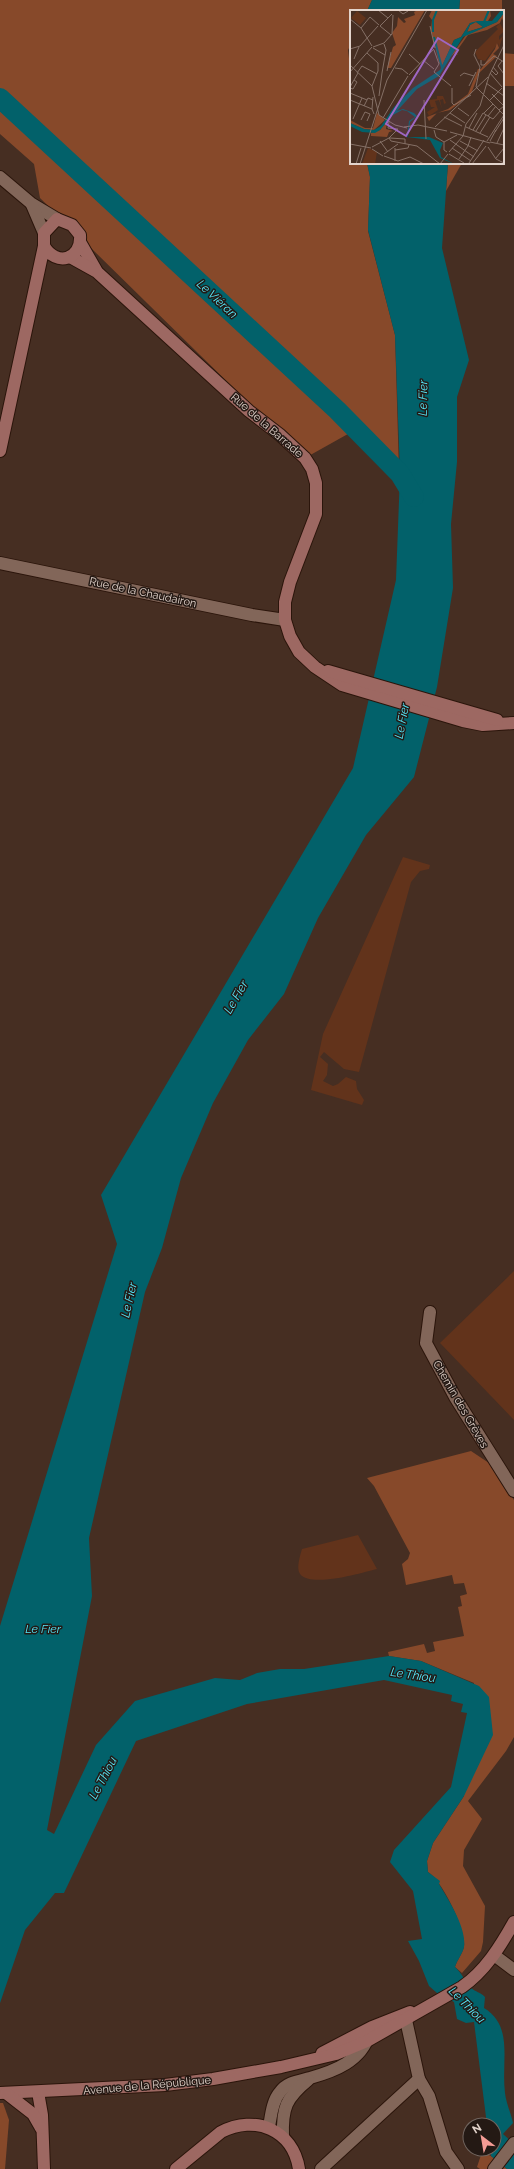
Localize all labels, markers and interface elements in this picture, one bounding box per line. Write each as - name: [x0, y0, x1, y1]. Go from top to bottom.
- inset map: [350, 10, 504, 164]
- water label: Le Viéran: [194, 277, 240, 321]
- water label: Le Fier: [416, 379, 430, 416]
- street label: Rue de la Barrade: [228, 391, 306, 461]
- street label: Rue de la Chaudairon: [88, 575, 198, 610]
- water label: Le Fier: [392, 701, 412, 740]
- water label: Le Fier: [221, 977, 251, 1016]
- water label: Le Fier: [118, 1280, 140, 1319]
- street label: Chemin des Grèves: [430, 1358, 491, 1450]
- water label: Le Fier: [25, 1622, 62, 1636]
- water label: Le Thiou: [390, 1665, 437, 1685]
- water label: Le Thiou: [86, 1755, 120, 1801]
- water label: Le Thiou: [446, 1984, 488, 2026]
- street label: Avenue de la République: [83, 2073, 212, 2098]
- north arrow: [462, 2117, 502, 2157]
- text: N: [470, 2121, 484, 2137]

